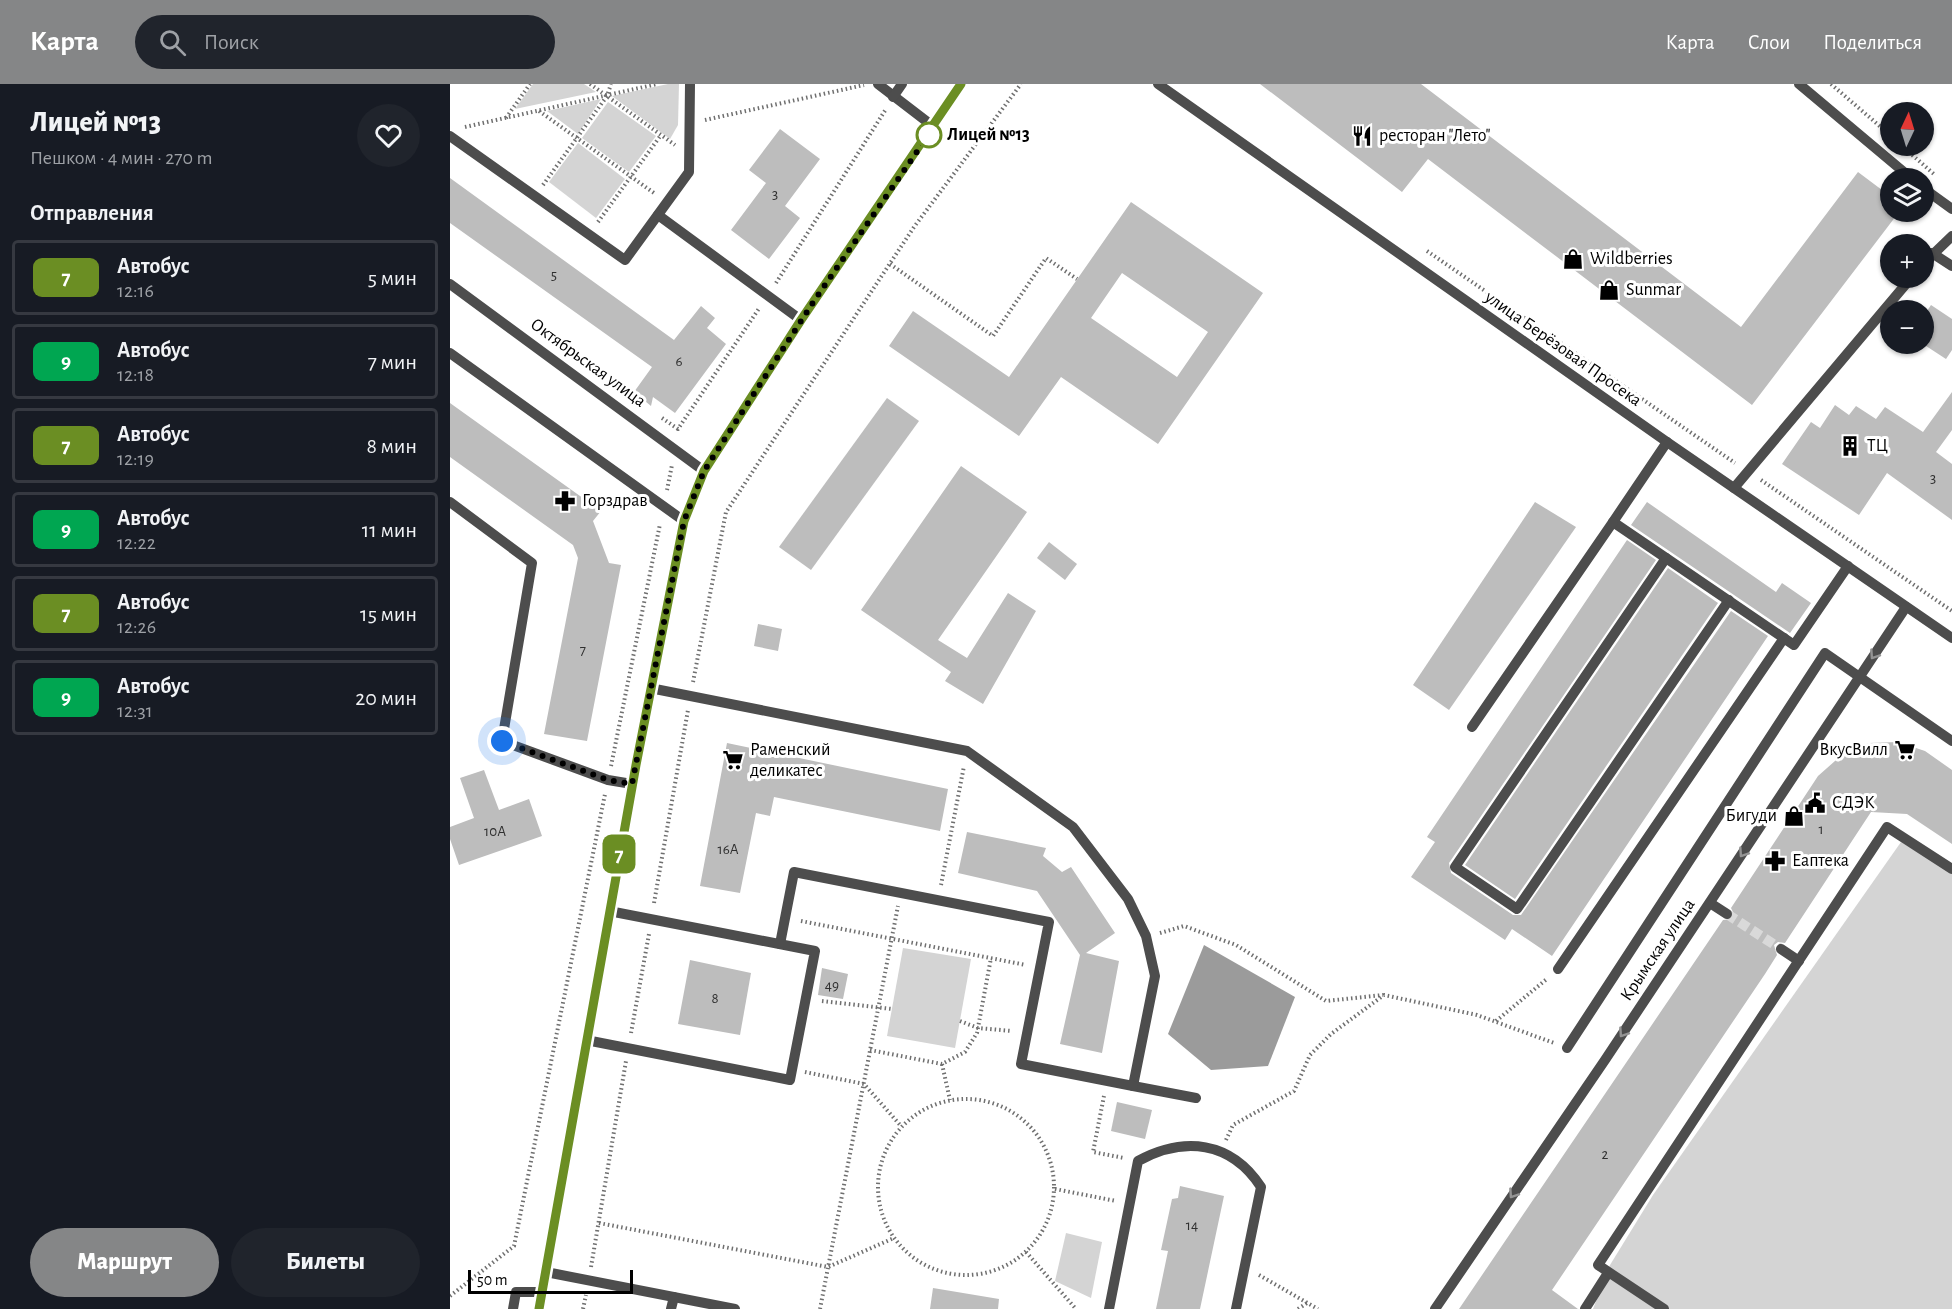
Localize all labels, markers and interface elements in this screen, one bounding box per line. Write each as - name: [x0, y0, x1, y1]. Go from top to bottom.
- search box: [135, 15, 555, 69]
- icon: search: [156, 26, 189, 59]
- text: Карта: [30, 28, 99, 56]
- text: Поиск: [204, 31, 259, 53]
- text: Карта: [1665, 32, 1715, 53]
- text: Слои: [1748, 32, 1790, 53]
- text: Поделиться: [1823, 32, 1922, 53]
- north arrow: [1880, 102, 1934, 156]
- map controls: [1880, 102, 1934, 354]
- button: heart: [357, 104, 420, 167]
- text: Лицей №13: [30, 109, 161, 137]
- marker: Лицей №13: [916, 122, 942, 148]
- restaurant icon: ресторан "Лето": [1350, 124, 1374, 148]
- place label: Лицей №13: [947, 126, 1030, 144]
- place label: ресторан "Лето": [1379, 127, 1490, 145]
- text: Пешком · 4 мин · 270 m: [30, 148, 212, 168]
- button: layers: [1880, 168, 1934, 222]
- house number: 3: [772, 187, 778, 202]
- text: Отправления: [30, 202, 154, 224]
- button: +: [1880, 234, 1934, 288]
- shop icon: Wildberries: [1561, 247, 1585, 271]
- place label: Wildberries: [1590, 250, 1673, 268]
- text: Автобус: [117, 255, 190, 277]
- text: 7: [61, 267, 71, 288]
- text: 5 мин: [368, 267, 417, 289]
- house number: 5: [551, 268, 557, 283]
- shop icon: Sunmar: [1597, 278, 1621, 302]
- text: 12:16: [117, 281, 154, 301]
- place label: Sunmar: [1626, 281, 1681, 299]
- street label: улица Берёзовая Просека: [1481, 288, 1645, 410]
- button: −: [1880, 300, 1934, 354]
- street label: Октябрьская улица: [527, 314, 650, 411]
- text: Автобус: [117, 339, 190, 361]
- text: 9: [61, 351, 71, 372]
- text: 7 мин: [368, 351, 417, 373]
- house number: 6: [675, 354, 683, 369]
- text: 12:18: [117, 365, 154, 385]
- text: Автобус: [117, 423, 190, 445]
- building icon: ТЦ: [1838, 434, 1862, 458]
- text: 7: [61, 435, 71, 456]
- text: 8 мин: [366, 435, 417, 457]
- place label: ТЦ: [1867, 437, 1888, 455]
- text: 12:19: [117, 449, 154, 469]
- house number: 3: [1930, 471, 1936, 486]
- pharmacy icon: Горздрав: [553, 489, 577, 513]
- place label: Горздрав: [582, 492, 648, 510]
- text: Автобус: [117, 507, 190, 529]
- text: 9: [61, 519, 71, 540]
- text: 11 мин: [362, 519, 417, 541]
- text: 12:22: [117, 533, 156, 553]
- text: Автобус: [117, 591, 190, 613]
- text: 7: [61, 603, 71, 624]
- text: 15 мин: [360, 603, 417, 625]
- text: 12:26: [117, 617, 156, 637]
- house number: 7: [580, 643, 586, 658]
- one-way arrow: [1870, 649, 1881, 660]
- text: Автобус: [117, 675, 190, 697]
- text: 9: [61, 687, 71, 708]
- text: 20 мин: [355, 687, 417, 709]
- text: 12:31: [117, 701, 153, 721]
- your location: [487, 726, 517, 756]
- supermarket icon: ВкусВилл: [1893, 738, 1917, 762]
- place label: Раменский деликатес: [750, 741, 830, 780]
- place label: ВкусВилл: [1819, 741, 1888, 759]
- supermarket icon: Раменский деликатес: [721, 748, 745, 772]
- public building icon: СДЭК: [1803, 791, 1827, 815]
- place label: СДЭК: [1832, 794, 1875, 812]
- shop icon: Бигуди: [1782, 804, 1806, 828]
- place label: Бигуди: [1726, 807, 1777, 825]
- house number: 1: [1818, 822, 1824, 837]
- house number: 10А: [484, 824, 506, 839]
- line badge: 7: [600, 834, 639, 874]
- house number: 16А: [717, 842, 739, 857]
- text: 7: [614, 844, 624, 865]
- one-way arrow: [1739, 846, 1750, 857]
- pharmacy icon: Еаптека: [1763, 849, 1787, 873]
- place label: Еаптека: [1792, 852, 1849, 870]
- street label: Крымская улица: [1617, 896, 1699, 1004]
- house number: 49: [825, 978, 839, 993]
- house number: 8: [711, 991, 719, 1006]
- one-way arrow: [1619, 1026, 1630, 1037]
- house number: 2: [1602, 1147, 1609, 1162]
- one-way arrow: [1509, 1188, 1521, 1198]
- house number: 14: [1186, 1218, 1198, 1233]
- button: Маршрут: [30, 1228, 219, 1297]
- button: Билеты: [231, 1228, 420, 1297]
- scale bar: [468, 1267, 633, 1294]
- text: 50 m: [477, 1272, 508, 1288]

